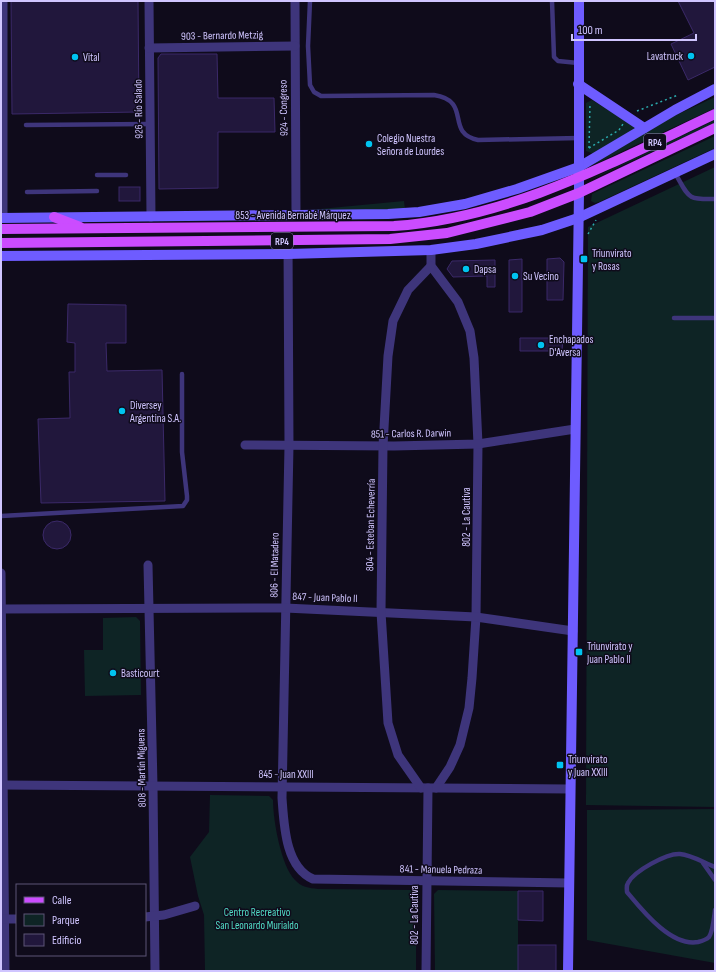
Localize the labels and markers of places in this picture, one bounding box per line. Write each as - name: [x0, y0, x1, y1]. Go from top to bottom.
- place label: Lavatruck: [647, 50, 684, 63]
- place label: Vital: [83, 51, 100, 64]
- marker: Lavatruck: [686, 51, 696, 61]
- marker: Vital: [70, 52, 80, 62]
- place label: Colegio Nuestra Señora de Lourdes: [377, 132, 444, 158]
- marker: Colegio Nuestra Señora de Lourdes: [364, 139, 374, 149]
- place label: Triunvirato y Rosas: [592, 247, 632, 273]
- marker: Triunvirato y Rosas: [579, 254, 589, 264]
- place label: Dapsa: [474, 263, 496, 276]
- marker: Dapsa: [461, 264, 471, 274]
- place label: Su Vecino: [523, 270, 559, 283]
- marker: Su Vecino: [510, 271, 520, 281]
- place label: Enchapados D'Aversa: [549, 333, 594, 359]
- marker: Enchapados D'Aversa: [536, 340, 546, 350]
- place label: Diversey Argentina S.A.: [129, 399, 181, 425]
- marker: Diversey Argentina S.A.: [117, 406, 127, 416]
- place label: Triunvirato y Juan Pablo II: [586, 640, 633, 666]
- marker: Triunvirato y Juan Pablo II: [574, 647, 584, 657]
- place label: Basticourt: [121, 667, 160, 680]
- marker: Basticourt: [108, 668, 118, 678]
- place label: Triunvirato y Juan XXIII: [568, 753, 608, 779]
- marker: Triunvirato y Juan XXIII: [555, 760, 565, 770]

